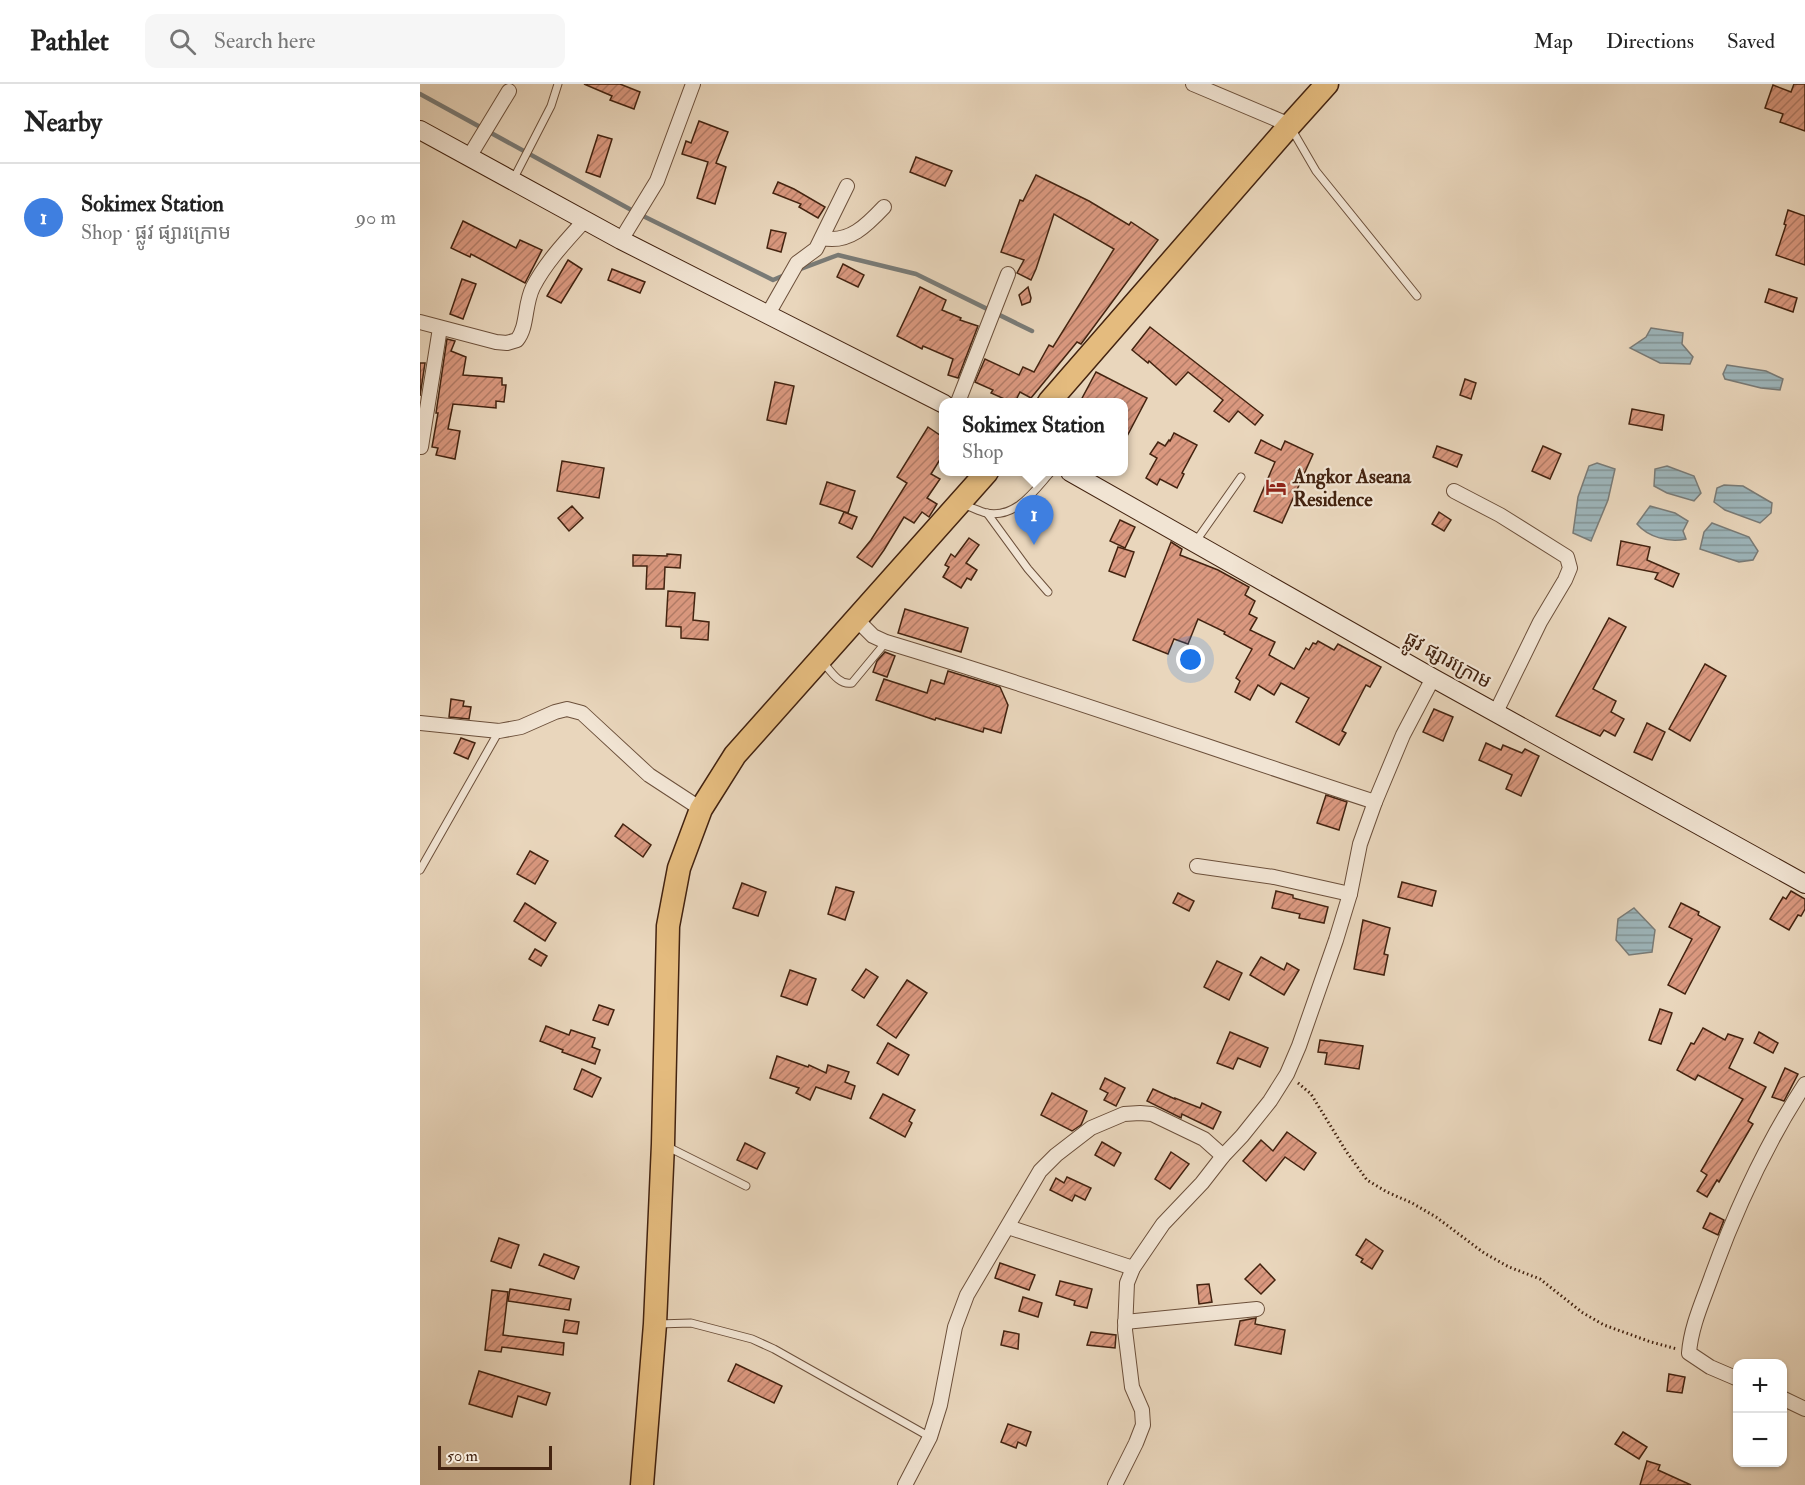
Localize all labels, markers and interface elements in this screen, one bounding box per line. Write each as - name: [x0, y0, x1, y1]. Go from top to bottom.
- search box: [145, 14, 565, 68]
- text: Pathlet: [30, 24, 109, 59]
- icon: search: [166, 25, 199, 58]
- text: Search here: [214, 27, 316, 55]
- text: Map: [1533, 28, 1573, 55]
- text: Directions: [1606, 28, 1694, 55]
- text: Saved: [1727, 28, 1775, 55]
- text: Nearby: [24, 107, 102, 139]
- text: Sokimex Station: [81, 190, 224, 218]
- text: 1: [40, 205, 47, 230]
- text: 90 m: [356, 205, 396, 230]
- text: Shop · ផ្លូវ ផ្សារក្រោម: [81, 220, 231, 245]
- popup: [939, 398, 1128, 476]
- text: Sokimex Station: [962, 411, 1105, 439]
- text: Shop: [962, 439, 1003, 464]
- place label: Angkor Aseana Residence: [1292, 464, 1412, 512]
- hotel icon: Angkor Aseana Residence: [1264, 475, 1288, 499]
- pin: 1: [1014, 496, 1054, 545]
- street label: ផ្លូវ ផ្សារក្រោម: [1397, 626, 1496, 699]
- your location: [1176, 645, 1205, 674]
- map controls: [1733, 1359, 1787, 1467]
- button: +: [1733, 1359, 1787, 1413]
- button: −: [1733, 1413, 1787, 1467]
- scale bar: [438, 1443, 552, 1470]
- text: 50 m: [447, 1446, 478, 1466]

